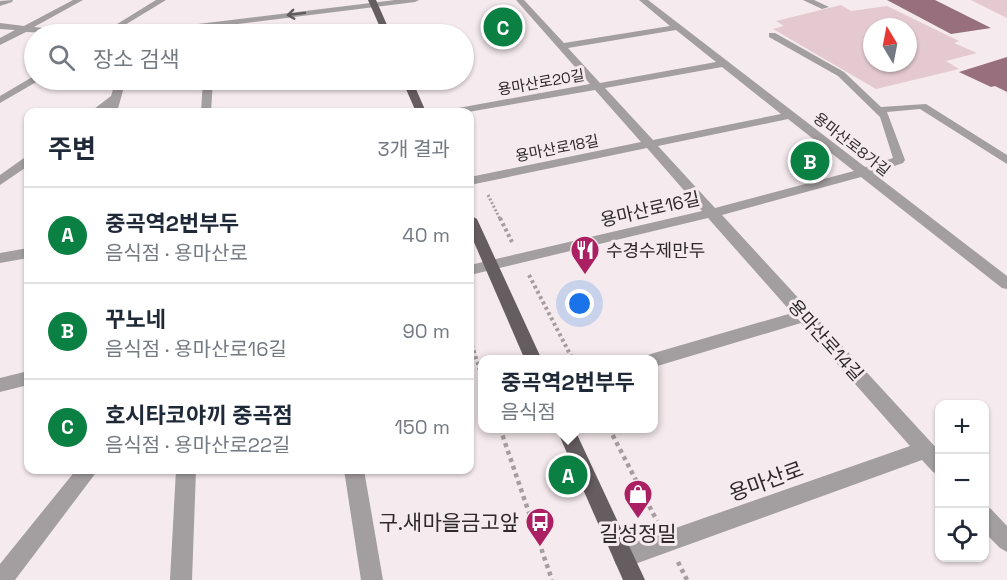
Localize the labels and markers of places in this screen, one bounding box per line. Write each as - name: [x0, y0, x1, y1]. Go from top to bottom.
- pin: C: [484, 4, 522, 50]
- pin: B: [790, 138, 830, 184]
- restaurant icon: 수경수제만두: [569, 234, 601, 276]
- place label: 수경수제만두: [606, 239, 705, 262]
- pin: A: [548, 452, 588, 498]
- shop icon: 길성정밀: [622, 478, 654, 520]
- bus stop icon: 구.새마을금고앞: [524, 506, 556, 548]
- place label: 구.새마을금고앞: [378, 509, 519, 536]
- place label: 길성정밀: [599, 520, 677, 547]

